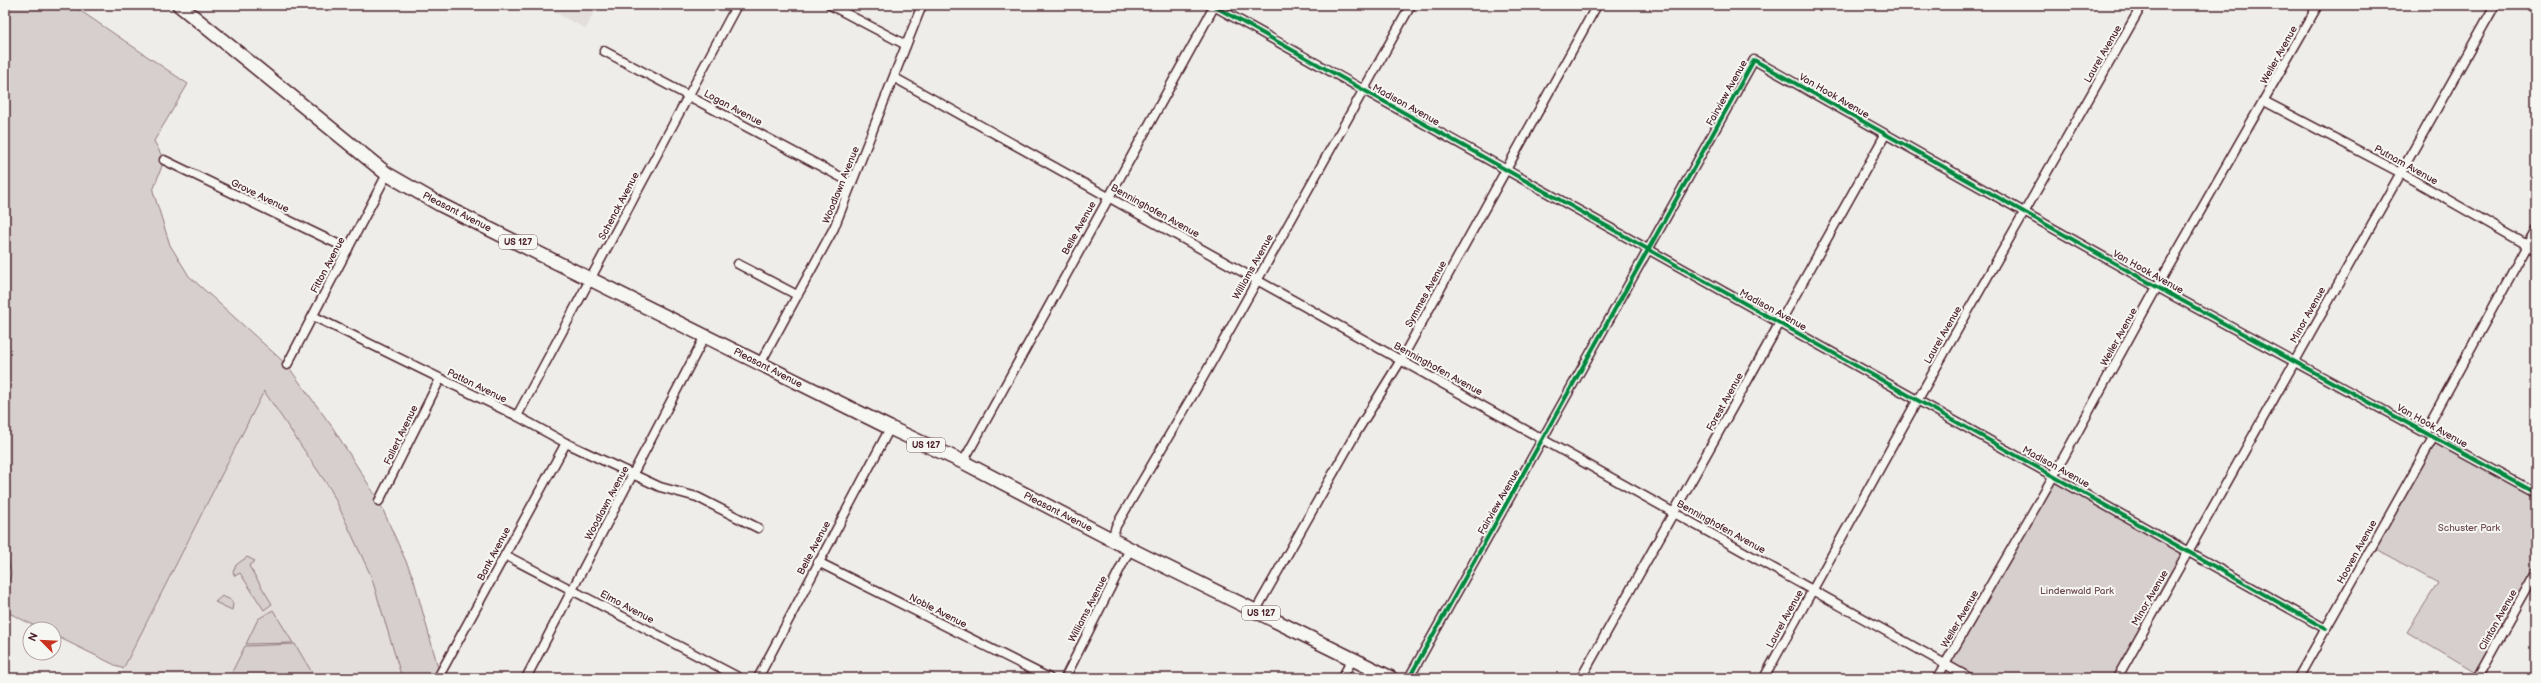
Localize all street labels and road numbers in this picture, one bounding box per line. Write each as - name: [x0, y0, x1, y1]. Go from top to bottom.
- street label: Laurel Avenue: [2082, 23, 2124, 85]
- street label: Weller Avenue: [2258, 24, 2300, 86]
- street label: Fairview Avenue: [1704, 58, 1750, 128]
- street label: Van Hook Avenue: [1797, 71, 1871, 121]
- street label: Madison Avenue: [1370, 82, 1442, 128]
- street label: Logan Avenue: [702, 88, 764, 128]
- street label: Putnam Avenue: [2372, 143, 2440, 187]
- street label: Woodlawn Avenue: [820, 145, 862, 225]
- street label: Schenck Avenue: [596, 170, 642, 242]
- street label: Grove Avenue: [229, 177, 291, 215]
- street label: Benninghofen Avenue: [1109, 182, 1201, 240]
- street label: Pleasant Avenue: [421, 189, 493, 235]
- street label: Belle Avenue: [1059, 199, 1099, 257]
- street label: Williams Avenue: [1230, 232, 1276, 302]
- street label: Fitton Avenue: [308, 235, 348, 295]
- road number: US 127: [499, 235, 537, 249]
- street label: Van Hook Avenue: [2110, 248, 2186, 296]
- street label: Symmes Avenue: [1403, 259, 1449, 329]
- street label: Minor Avenue: [2288, 285, 2328, 345]
- street label: Madison Avenue: [1737, 287, 1809, 333]
- street label: Laurel Avenue: [1922, 304, 1964, 366]
- street label: Weller Avenue: [2098, 306, 2140, 368]
- street label: Benninghofen Avenue: [1392, 340, 1484, 398]
- street label: Pleasant Avenue: [732, 345, 804, 391]
- street label: Patton Avenue: [445, 366, 509, 406]
- street label: Forest Avenue: [1704, 371, 1746, 433]
- street label: Van Hook Avenue: [2394, 402, 2470, 450]
- street label: Fallert Avenue: [381, 403, 421, 467]
- road number: US 127: [907, 438, 945, 452]
- street label: Madison Avenue: [2020, 444, 2092, 490]
- street label: Woodlawn Avenue: [582, 464, 632, 542]
- street label: Fairview Avenue: [1475, 467, 1523, 537]
- street label: Pleasant Avenue: [1022, 489, 1094, 535]
- street label: Benninghofen Avenue: [1675, 498, 1767, 556]
- street label: Hooven Avenue: [2335, 518, 2380, 586]
- street label: Belle Avenue: [795, 519, 833, 577]
- street label: Bank Avenue: [475, 525, 513, 583]
- street label: Minor Avenue: [2129, 568, 2171, 628]
- street label: Williams Avenue: [1066, 574, 1110, 644]
- street label: Clinton Avenue: [2476, 587, 2520, 653]
- street label: Elmo Avenue: [598, 588, 656, 626]
- street label: Laurel Avenue: [1764, 588, 1806, 650]
- street label: Weller Avenue: [1939, 588, 1981, 650]
- street label: Noble Avenue: [907, 591, 969, 631]
- road number: US 127: [1242, 606, 1280, 620]

